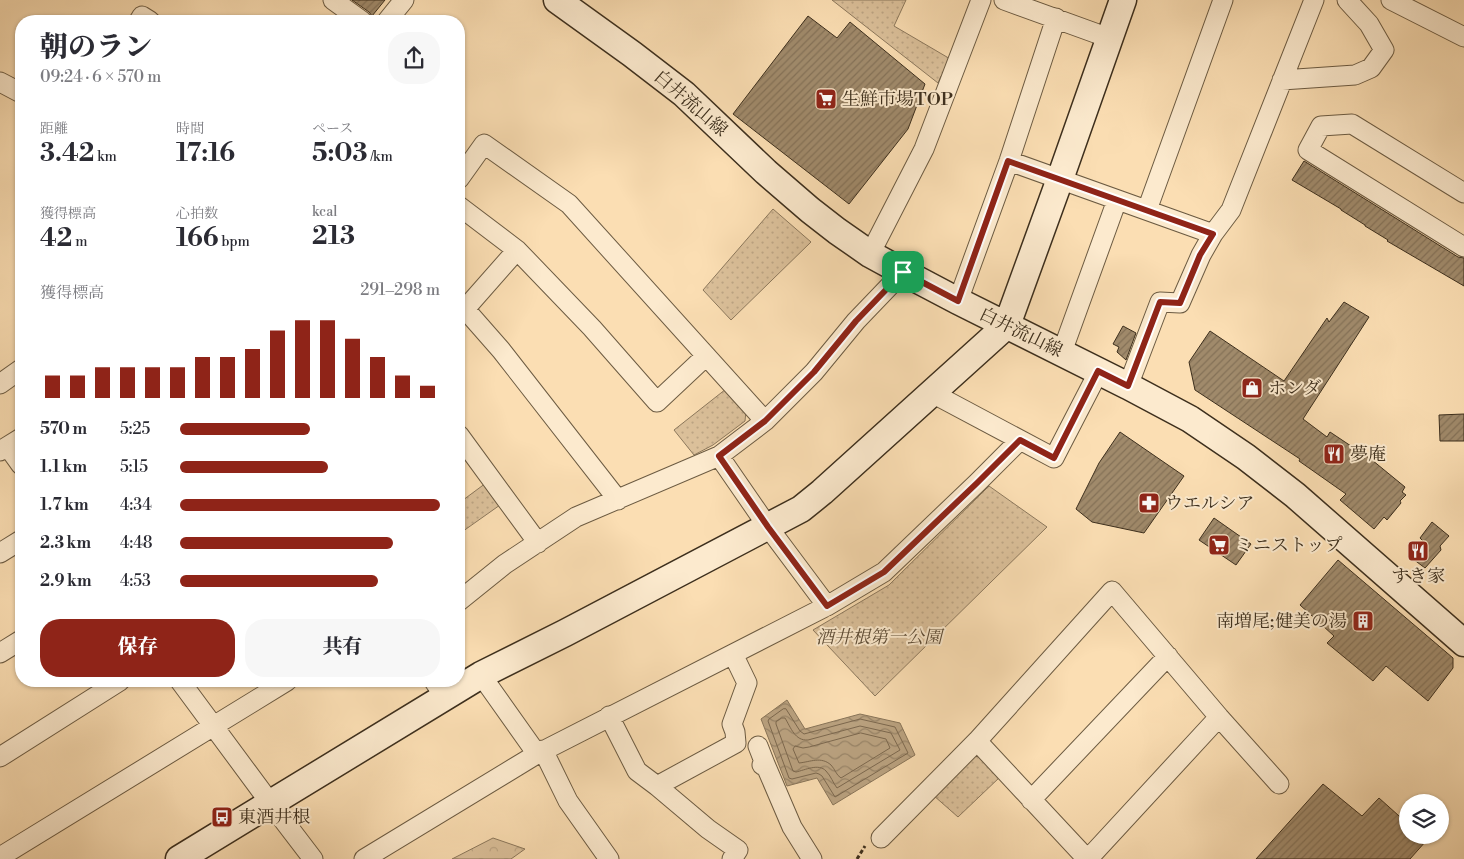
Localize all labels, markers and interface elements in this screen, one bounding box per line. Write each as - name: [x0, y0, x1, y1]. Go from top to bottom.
- text: 朝のラン: [40, 30, 152, 65]
- button: share: [388, 32, 440, 84]
- street label: 白井流山線: [649, 65, 732, 142]
- text: 09:24 · 6 × 570 m: [40, 67, 161, 87]
- supermarket icon: 生鮮市場TOP: [814, 87, 838, 111]
- place label: 生鮮市場TOP: [842, 88, 953, 111]
- text: 距離: [40, 120, 68, 138]
- text: 時間: [176, 120, 204, 138]
- text: ペース: [312, 120, 353, 138]
- text: 3.42: [40, 138, 94, 169]
- text: 17:16: [176, 138, 235, 169]
- text: 5:03: [312, 138, 368, 169]
- text: km: [94, 148, 117, 166]
- text: /km: [368, 148, 393, 166]
- text: kcal: [312, 203, 337, 221]
- text: 獲得標高: [40, 205, 96, 223]
- text: 心拍数: [176, 205, 218, 223]
- text: 213: [312, 221, 355, 252]
- text: 42: [40, 223, 72, 254]
- text: 166: [176, 223, 219, 254]
- text: m: [72, 233, 88, 251]
- text: bpm: [219, 233, 250, 251]
- pin: [882, 251, 924, 293]
- icon: arrive: [889, 258, 917, 286]
- text: 291–298 m: [360, 280, 440, 300]
- text: 獲得標高: [40, 283, 104, 303]
- street label: 白井流山線: [975, 302, 1066, 363]
- shop icon: ホンダ: [1240, 376, 1264, 400]
- place label: ホンダ: [1268, 377, 1321, 400]
- text: 570 m: [40, 419, 87, 439]
- text: 5:25: [120, 419, 150, 439]
- restaurant icon: 夢庵: [1322, 442, 1346, 466]
- place label: 夢庵: [1350, 443, 1386, 466]
- text: 1.1 km: [40, 457, 87, 477]
- text: 5:15: [120, 457, 148, 477]
- pharmacy icon: ウエルシア: [1137, 491, 1161, 515]
- place label: ウエルシア: [1165, 492, 1255, 515]
- text: 1.7 km: [40, 495, 89, 515]
- text: 4:34: [120, 495, 152, 515]
- text: 2.3 km: [40, 533, 91, 553]
- text: 4:48: [120, 533, 152, 553]
- supermarket icon: ミニストップ: [1207, 533, 1231, 557]
- place label: ミニストップ: [1235, 534, 1342, 557]
- restaurant icon: すき家: [1406, 539, 1430, 563]
- place label: すき家: [1391, 565, 1445, 588]
- text: 2.9 km: [40, 571, 91, 591]
- text: 4:53: [120, 571, 151, 591]
- building icon: 南増尾;健美の湯: [1351, 609, 1375, 633]
- place label: 南増尾;健美の湯: [1216, 610, 1347, 633]
- button: 保存: [40, 619, 235, 677]
- button: 共有: [245, 619, 440, 677]
- park label: 酒井根第一公園: [816, 626, 945, 649]
- map controls: [1399, 794, 1449, 844]
- button: layers: [1399, 794, 1449, 844]
- bus stop icon: 東酒井根: [210, 805, 234, 829]
- place label: 東酒井根: [238, 806, 310, 829]

